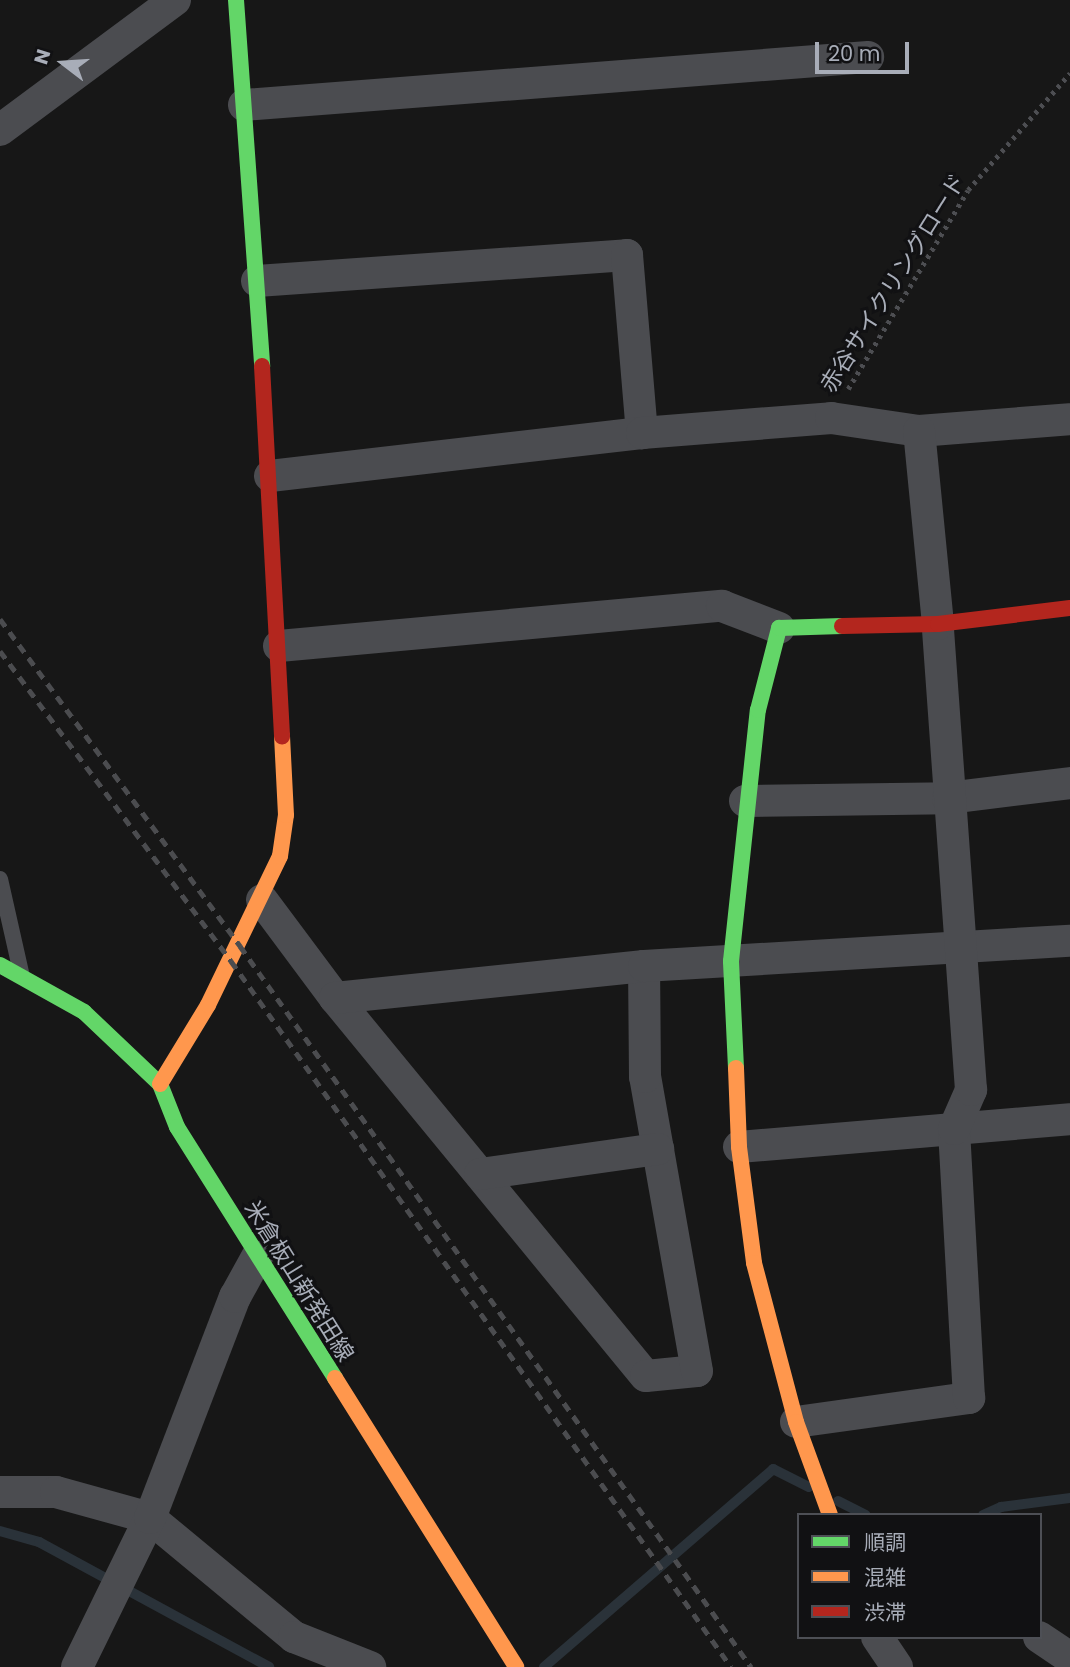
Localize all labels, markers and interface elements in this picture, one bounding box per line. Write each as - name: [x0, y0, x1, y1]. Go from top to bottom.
- north arrow: [28, 28, 98, 98]
- scale bar: [818, 28, 912, 72]
- text: 20 m: [828, 39, 881, 68]
- text: N: [27, 46, 57, 68]
- street label: 赤谷サイクリングロード: [814, 168, 972, 398]
- street label: 米倉板山新発田線: [239, 1196, 359, 1366]
- legend: [797, 1513, 1042, 1639]
- text: 順調: [864, 1528, 906, 1557]
- text: 混雑: [864, 1563, 906, 1592]
- text: 渋滞: [864, 1598, 906, 1627]

